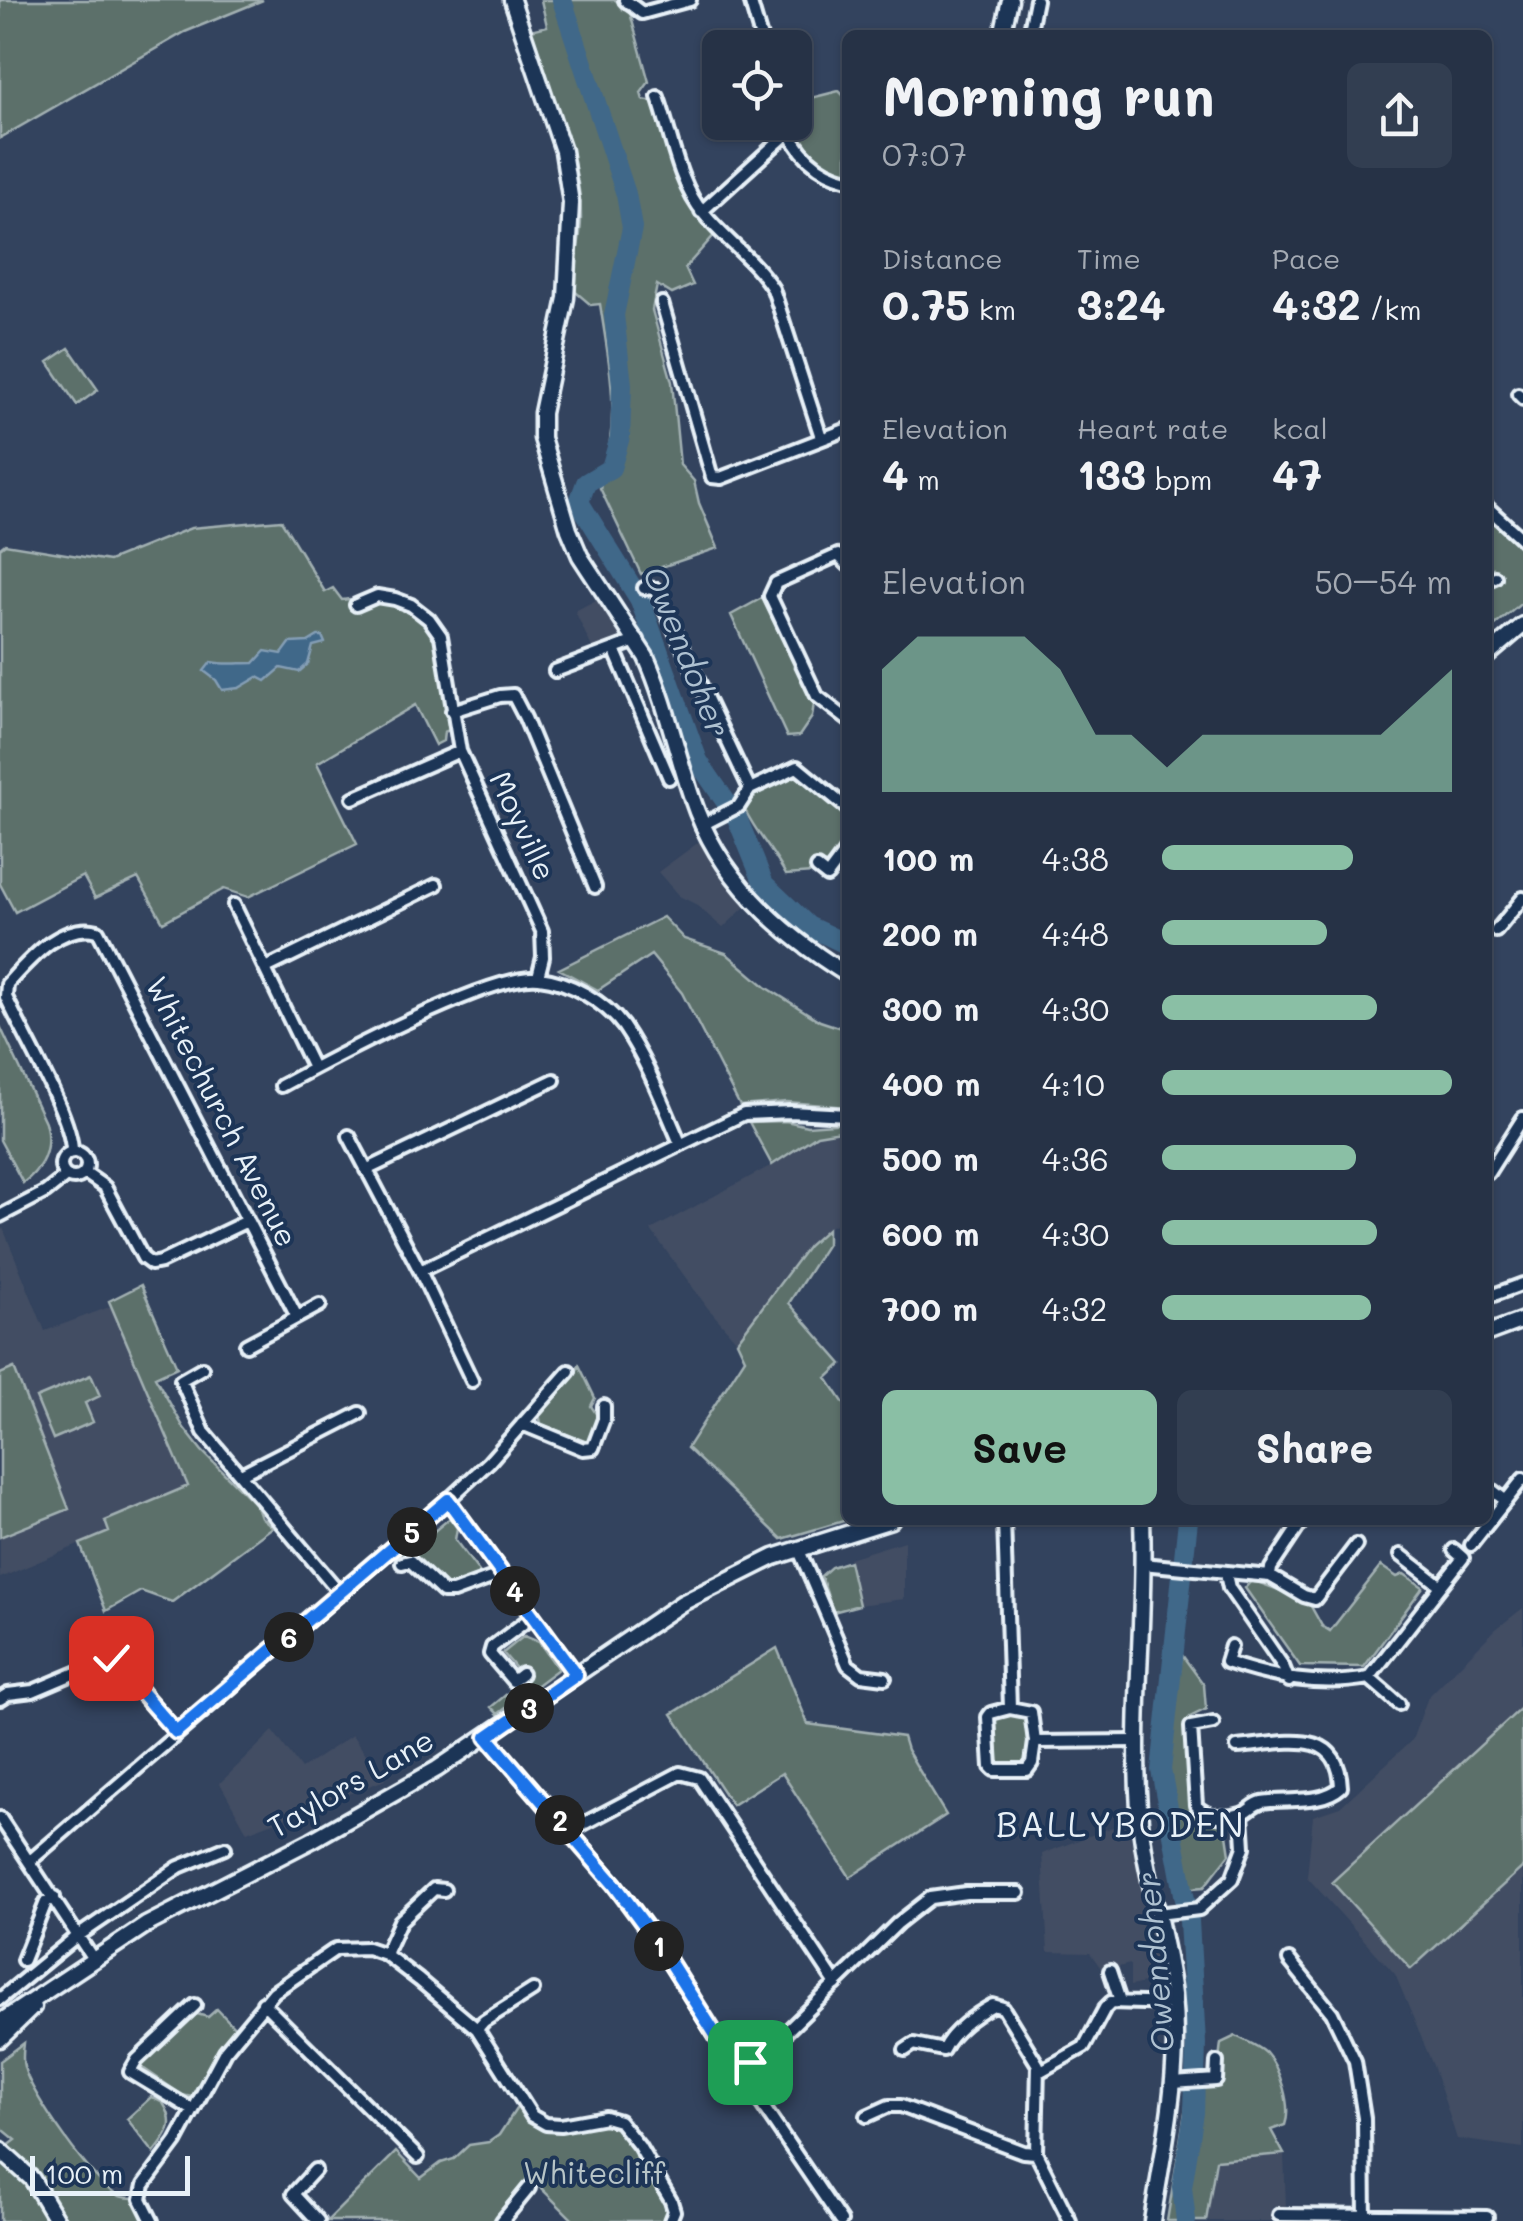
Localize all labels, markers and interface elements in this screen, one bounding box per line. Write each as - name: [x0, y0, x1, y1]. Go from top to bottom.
- map controls: [702, 30, 812, 140]
- button: locate: [702, 30, 812, 140]
- text: Morning run: [882, 58, 1215, 130]
- button: share: [1347, 63, 1452, 168]
- text: 07:07: [882, 132, 967, 174]
- text: Distance: [882, 240, 1003, 276]
- text: Time: [1077, 240, 1141, 276]
- text: Pace: [1272, 240, 1340, 276]
- text: 0.75: [882, 276, 970, 331]
- text: 3:24: [1077, 276, 1166, 331]
- text: 4:32: [1272, 276, 1361, 331]
- text: km: [970, 291, 1016, 327]
- text: /km: [1361, 291, 1421, 327]
- text: Elevation: [882, 410, 1008, 446]
- text: Heart rate: [1077, 410, 1228, 446]
- text: kcal: [1272, 410, 1328, 446]
- text: 4: [882, 446, 909, 501]
- text: 133: [1077, 446, 1146, 501]
- text: 47: [1272, 446, 1322, 501]
- text: m: [909, 461, 940, 497]
- text: bpm: [1146, 461, 1212, 497]
- water label: Owendoher: [634, 560, 741, 743]
- text: Elevation: [882, 560, 1026, 602]
- text: 50–54 m: [1314, 560, 1452, 602]
- street label: Moyville: [481, 764, 566, 886]
- text: 100 m: [882, 837, 974, 879]
- text: 4:38: [1042, 837, 1109, 879]
- text: 200 m: [882, 912, 978, 954]
- text: 4:48: [1042, 912, 1109, 954]
- street label: Whitechurch Avenue: [137, 969, 308, 1253]
- text: 300 m: [882, 987, 979, 1029]
- text: 4:30: [1042, 987, 1109, 1029]
- text: 400 m: [882, 1062, 980, 1104]
- text: 4:10: [1042, 1062, 1105, 1104]
- text: 500 m: [882, 1137, 979, 1179]
- text: 4:36: [1042, 1137, 1109, 1179]
- text: 600 m: [882, 1212, 979, 1254]
- text: 4:30: [1042, 1212, 1109, 1254]
- text: 700 m: [882, 1287, 978, 1329]
- text: 4:32: [1042, 1287, 1107, 1329]
- button: Save: [882, 1390, 1157, 1505]
- button: Share: [1177, 1390, 1452, 1505]
- pin: 5: [387, 1507, 437, 1557]
- text: 5: [404, 1514, 420, 1550]
- pin: 4: [490, 1566, 540, 1616]
- text: 4: [506, 1573, 524, 1609]
- pin: 6: [264, 1612, 314, 1662]
- pin: [69, 1616, 154, 1701]
- text: 6: [281, 1619, 297, 1655]
- icon: check: [84, 1631, 139, 1686]
- pin: 3: [504, 1683, 554, 1733]
- text: 3: [521, 1690, 537, 1726]
- street label: Taylors Lane: [260, 1719, 440, 1846]
- pin: 2: [535, 1795, 585, 1845]
- district label: BALLYBODEN: [996, 1800, 1246, 1846]
- text: 2: [552, 1802, 568, 1838]
- water label: Owendoher: [1125, 1870, 1183, 2054]
- pin: 1: [634, 1921, 684, 1971]
- text: 1: [653, 1928, 665, 1964]
- pin: [708, 2020, 793, 2105]
- icon: arrive: [723, 2035, 778, 2090]
- scale bar: [30, 2151, 190, 2196]
- park label: Whitecliff: [523, 2152, 666, 2192]
- text: 100 m: [45, 2155, 123, 2191]

